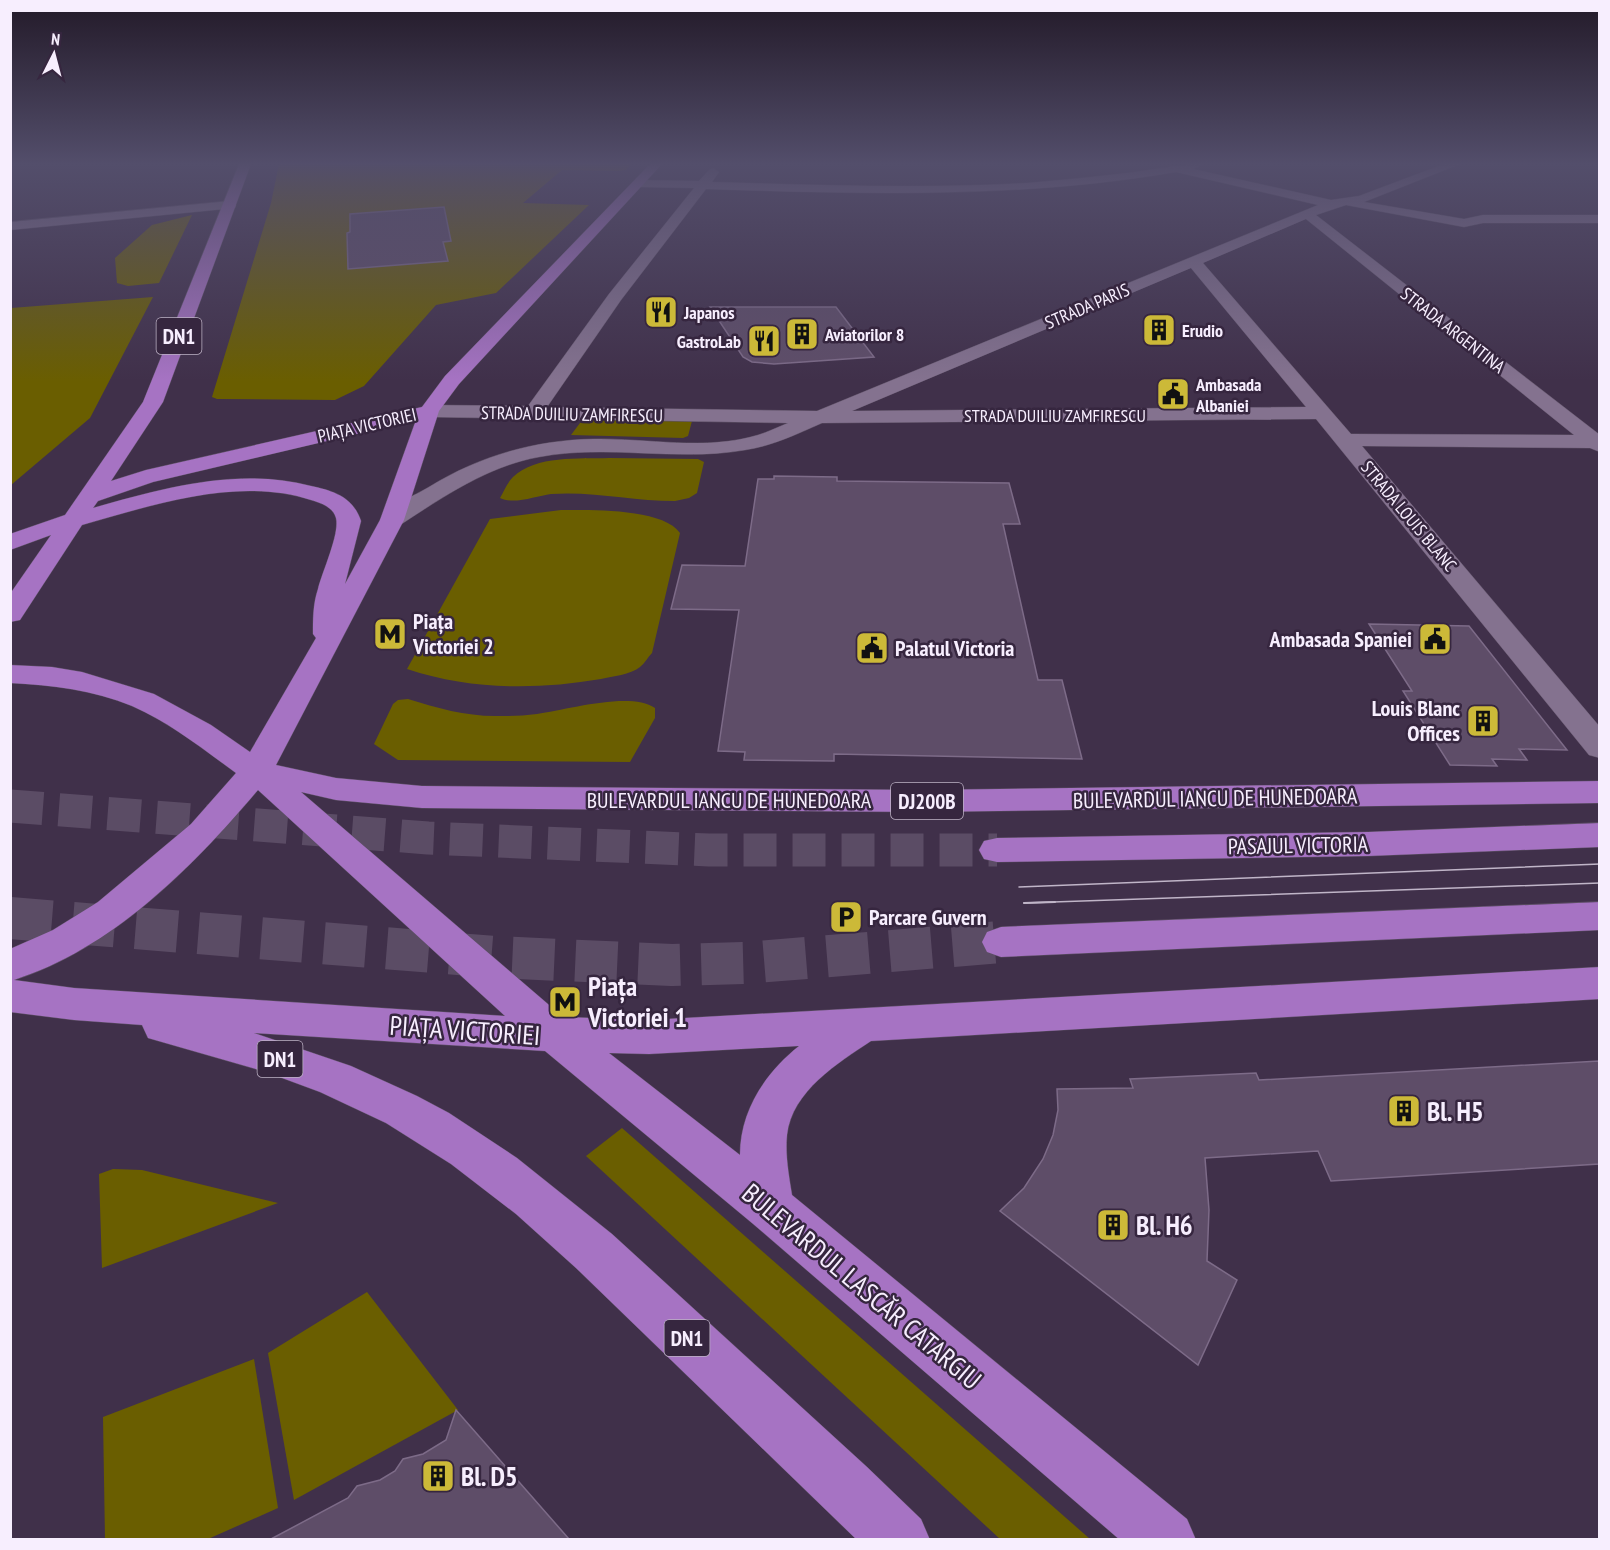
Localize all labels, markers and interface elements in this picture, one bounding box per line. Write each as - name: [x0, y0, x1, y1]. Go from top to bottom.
- north arrow: [24, 24, 84, 84]
- text: N: [50, 29, 61, 49]
- street label: STRADA PARIS: [1041, 278, 1133, 334]
- street label: STRADA ARGENTINA: [1396, 282, 1510, 378]
- restaurant icon: Japanos: [643, 294, 679, 330]
- place label: Japanos: [683, 301, 735, 324]
- building icon: Erudio: [1141, 312, 1177, 348]
- building icon: Aviatorilor 8: [784, 316, 820, 352]
- road number: DN1: [156, 318, 201, 354]
- place label: Erudio: [1182, 319, 1223, 342]
- restaurant icon: GastroLab: [746, 323, 782, 359]
- place label: Aviatorilor 8: [824, 323, 904, 346]
- place label: GastroLab: [677, 330, 741, 353]
- place label: Ambasada Albaniei: [1195, 373, 1262, 417]
- public building icon: Ambasada Albaniei: [1155, 376, 1191, 412]
- street label: STRADA DUILIU ZAMFIRESCU: [481, 401, 663, 427]
- street label: PIAȚA VICTORIEI: [315, 402, 419, 448]
- street label: STRADA DUILIU ZAMFIRESCU: [964, 404, 1146, 427]
- street label: STRADA LOUIS BLANC: [1356, 456, 1462, 576]
- place label: Piața Victoriei 2: [412, 607, 494, 660]
- metro station icon: Piața Victoriei 2: [372, 616, 408, 652]
- public building icon: Ambasada Spaniei: [1417, 621, 1453, 657]
- place label: Ambasada Spaniei: [1269, 625, 1412, 653]
- public building icon: Palatul Victoria: [854, 630, 890, 666]
- place label: Palatul Victoria: [895, 634, 1014, 662]
- place label: Louis Blanc Offices: [1372, 694, 1460, 747]
- building icon: Louis Blanc Offices: [1465, 703, 1501, 739]
- street label: BULEVARDUL IANCU DE HUNEDOARA: [1073, 782, 1358, 814]
- road number: DJ200B: [891, 783, 963, 819]
- street label: BULEVARDUL IANCU DE HUNEDOARA: [587, 786, 872, 814]
- street label: PASAJUL VICTORIA: [1228, 830, 1369, 860]
- parking icon: Parcare Guvern: [828, 899, 864, 935]
- place label: Parcare Guvern: [869, 903, 987, 931]
- place label: Piața Victoriei 1: [587, 969, 687, 1034]
- metro station icon: Piața Victoriei 1: [547, 984, 583, 1020]
- street label: PIAȚA VICTORIEI: [389, 1008, 541, 1052]
- road number: DN1: [258, 1041, 302, 1077]
- building icon: Bl. H5: [1386, 1093, 1422, 1129]
- place label: Bl. H5: [1427, 1094, 1484, 1128]
- street label: BULEVARDUL LASCĂR CATARGIU: [735, 1176, 989, 1396]
- building icon: Bl. H6: [1095, 1207, 1131, 1243]
- place label: Bl. H6: [1136, 1208, 1193, 1242]
- road number: DN1: [664, 1320, 710, 1356]
- building icon: Bl. D5: [420, 1458, 456, 1494]
- place label: Bl. D5: [461, 1459, 518, 1493]

